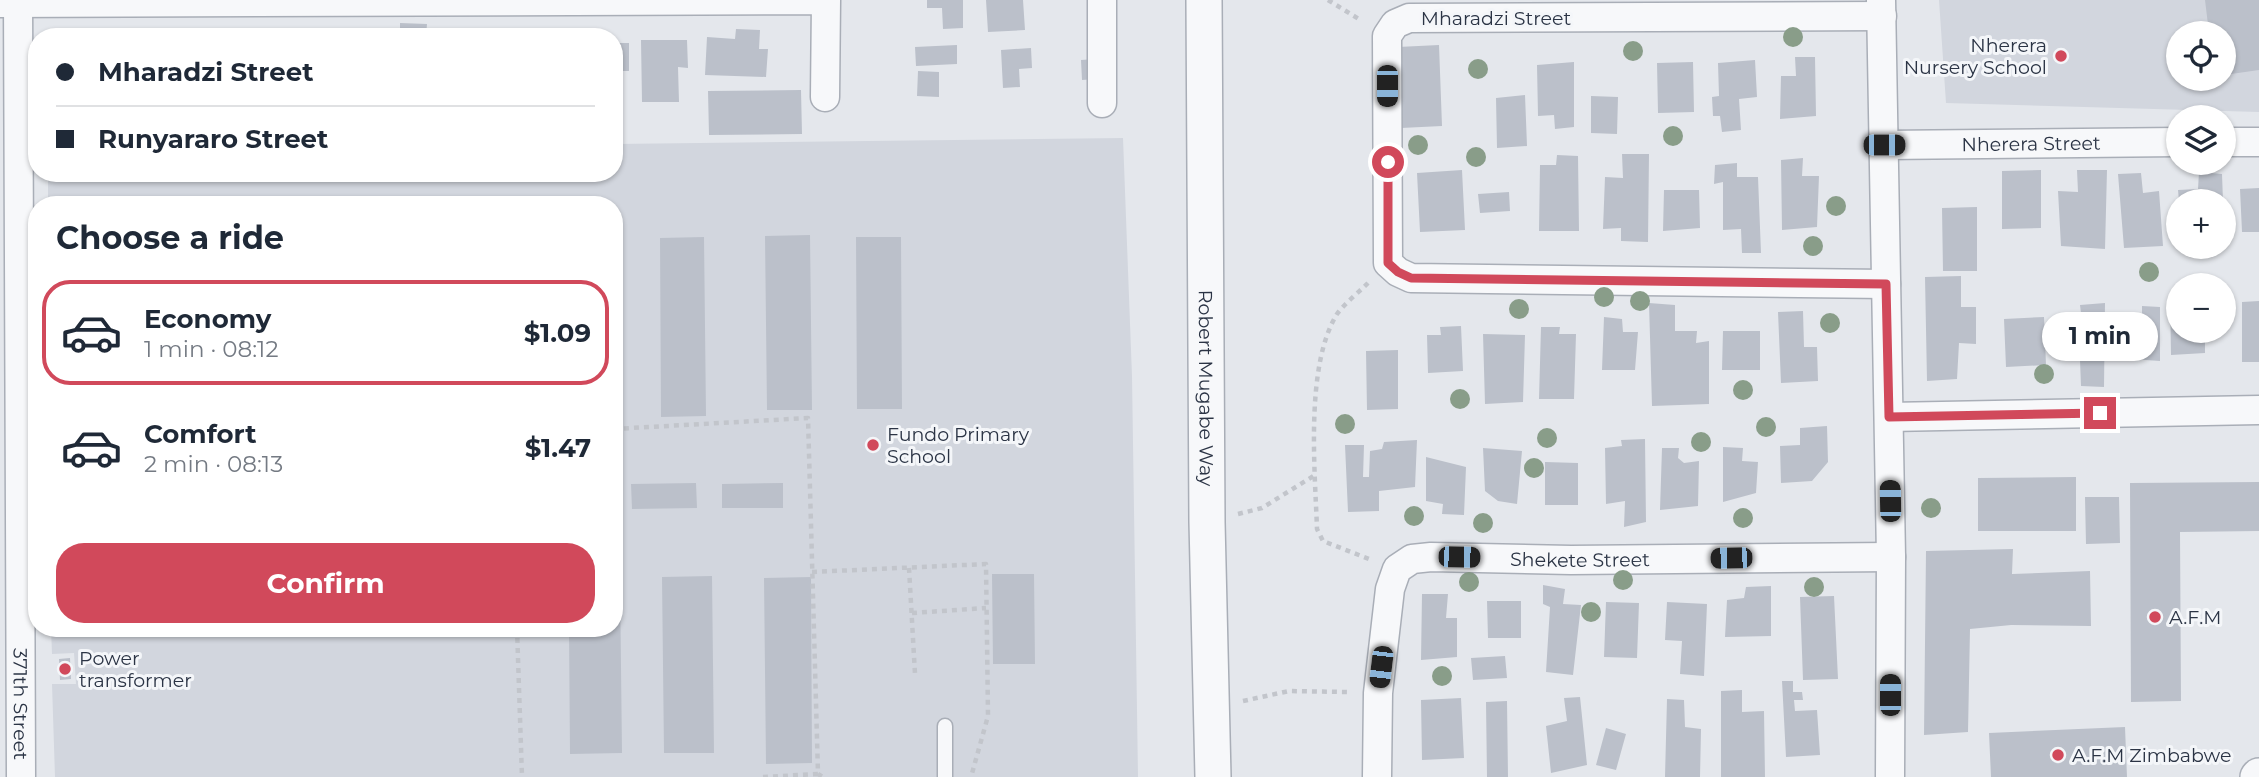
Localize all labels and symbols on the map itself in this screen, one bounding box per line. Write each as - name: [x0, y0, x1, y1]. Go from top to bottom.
- street label: Mharadzi Street: [1421, 7, 1571, 30]
- place label: Nherera Nursery School: [1904, 34, 2047, 79]
- marker: Nherera Nursery School: [2053, 48, 2069, 64]
- car: [1377, 65, 1398, 107]
- street label: Nherera Street: [1961, 132, 2101, 156]
- car: [1864, 135, 1906, 156]
- route start: [1372, 146, 1404, 178]
- street label: Robert Mugabe Way: [1194, 290, 1218, 487]
- callout: 1 min: [2042, 312, 2158, 360]
- route end: [2084, 397, 2116, 429]
- place label: Fundo Primary School: [887, 423, 1030, 468]
- marker: Fundo Primary School: [865, 437, 881, 453]
- car: [1880, 480, 1901, 522]
- car: [1438, 546, 1481, 568]
- car: [1710, 547, 1753, 569]
- street label: Shekete Street: [1510, 548, 1650, 572]
- place label: A.F.M: [2169, 606, 2221, 629]
- marker: A.F.M: [2147, 609, 2163, 625]
- car: [1369, 645, 1394, 689]
- place label: Power transformer: [79, 647, 192, 692]
- street label: 371th Street: [9, 648, 32, 760]
- marker: Power transformer: [57, 661, 73, 677]
- car: [1880, 674, 1901, 716]
- place label: A.F.M Zimbabwe: [2072, 744, 2231, 767]
- marker: A.F.M Zimbabwe: [2050, 747, 2066, 763]

